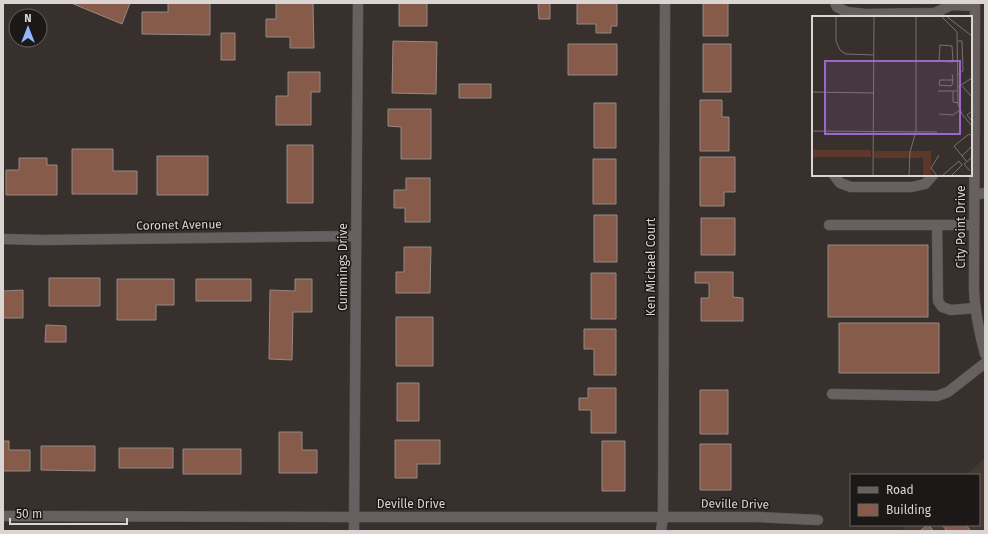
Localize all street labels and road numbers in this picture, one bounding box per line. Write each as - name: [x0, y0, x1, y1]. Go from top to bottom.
- street label: City Point Drive: [954, 185, 968, 269]
- street label: Coronet Avenue: [136, 217, 222, 233]
- street label: Ken Michael Court: [644, 217, 658, 316]
- street label: Cummings Drive: [336, 223, 350, 311]
- street label: Deville Drive: [701, 496, 769, 512]
- street label: Deville Drive: [377, 497, 445, 511]

